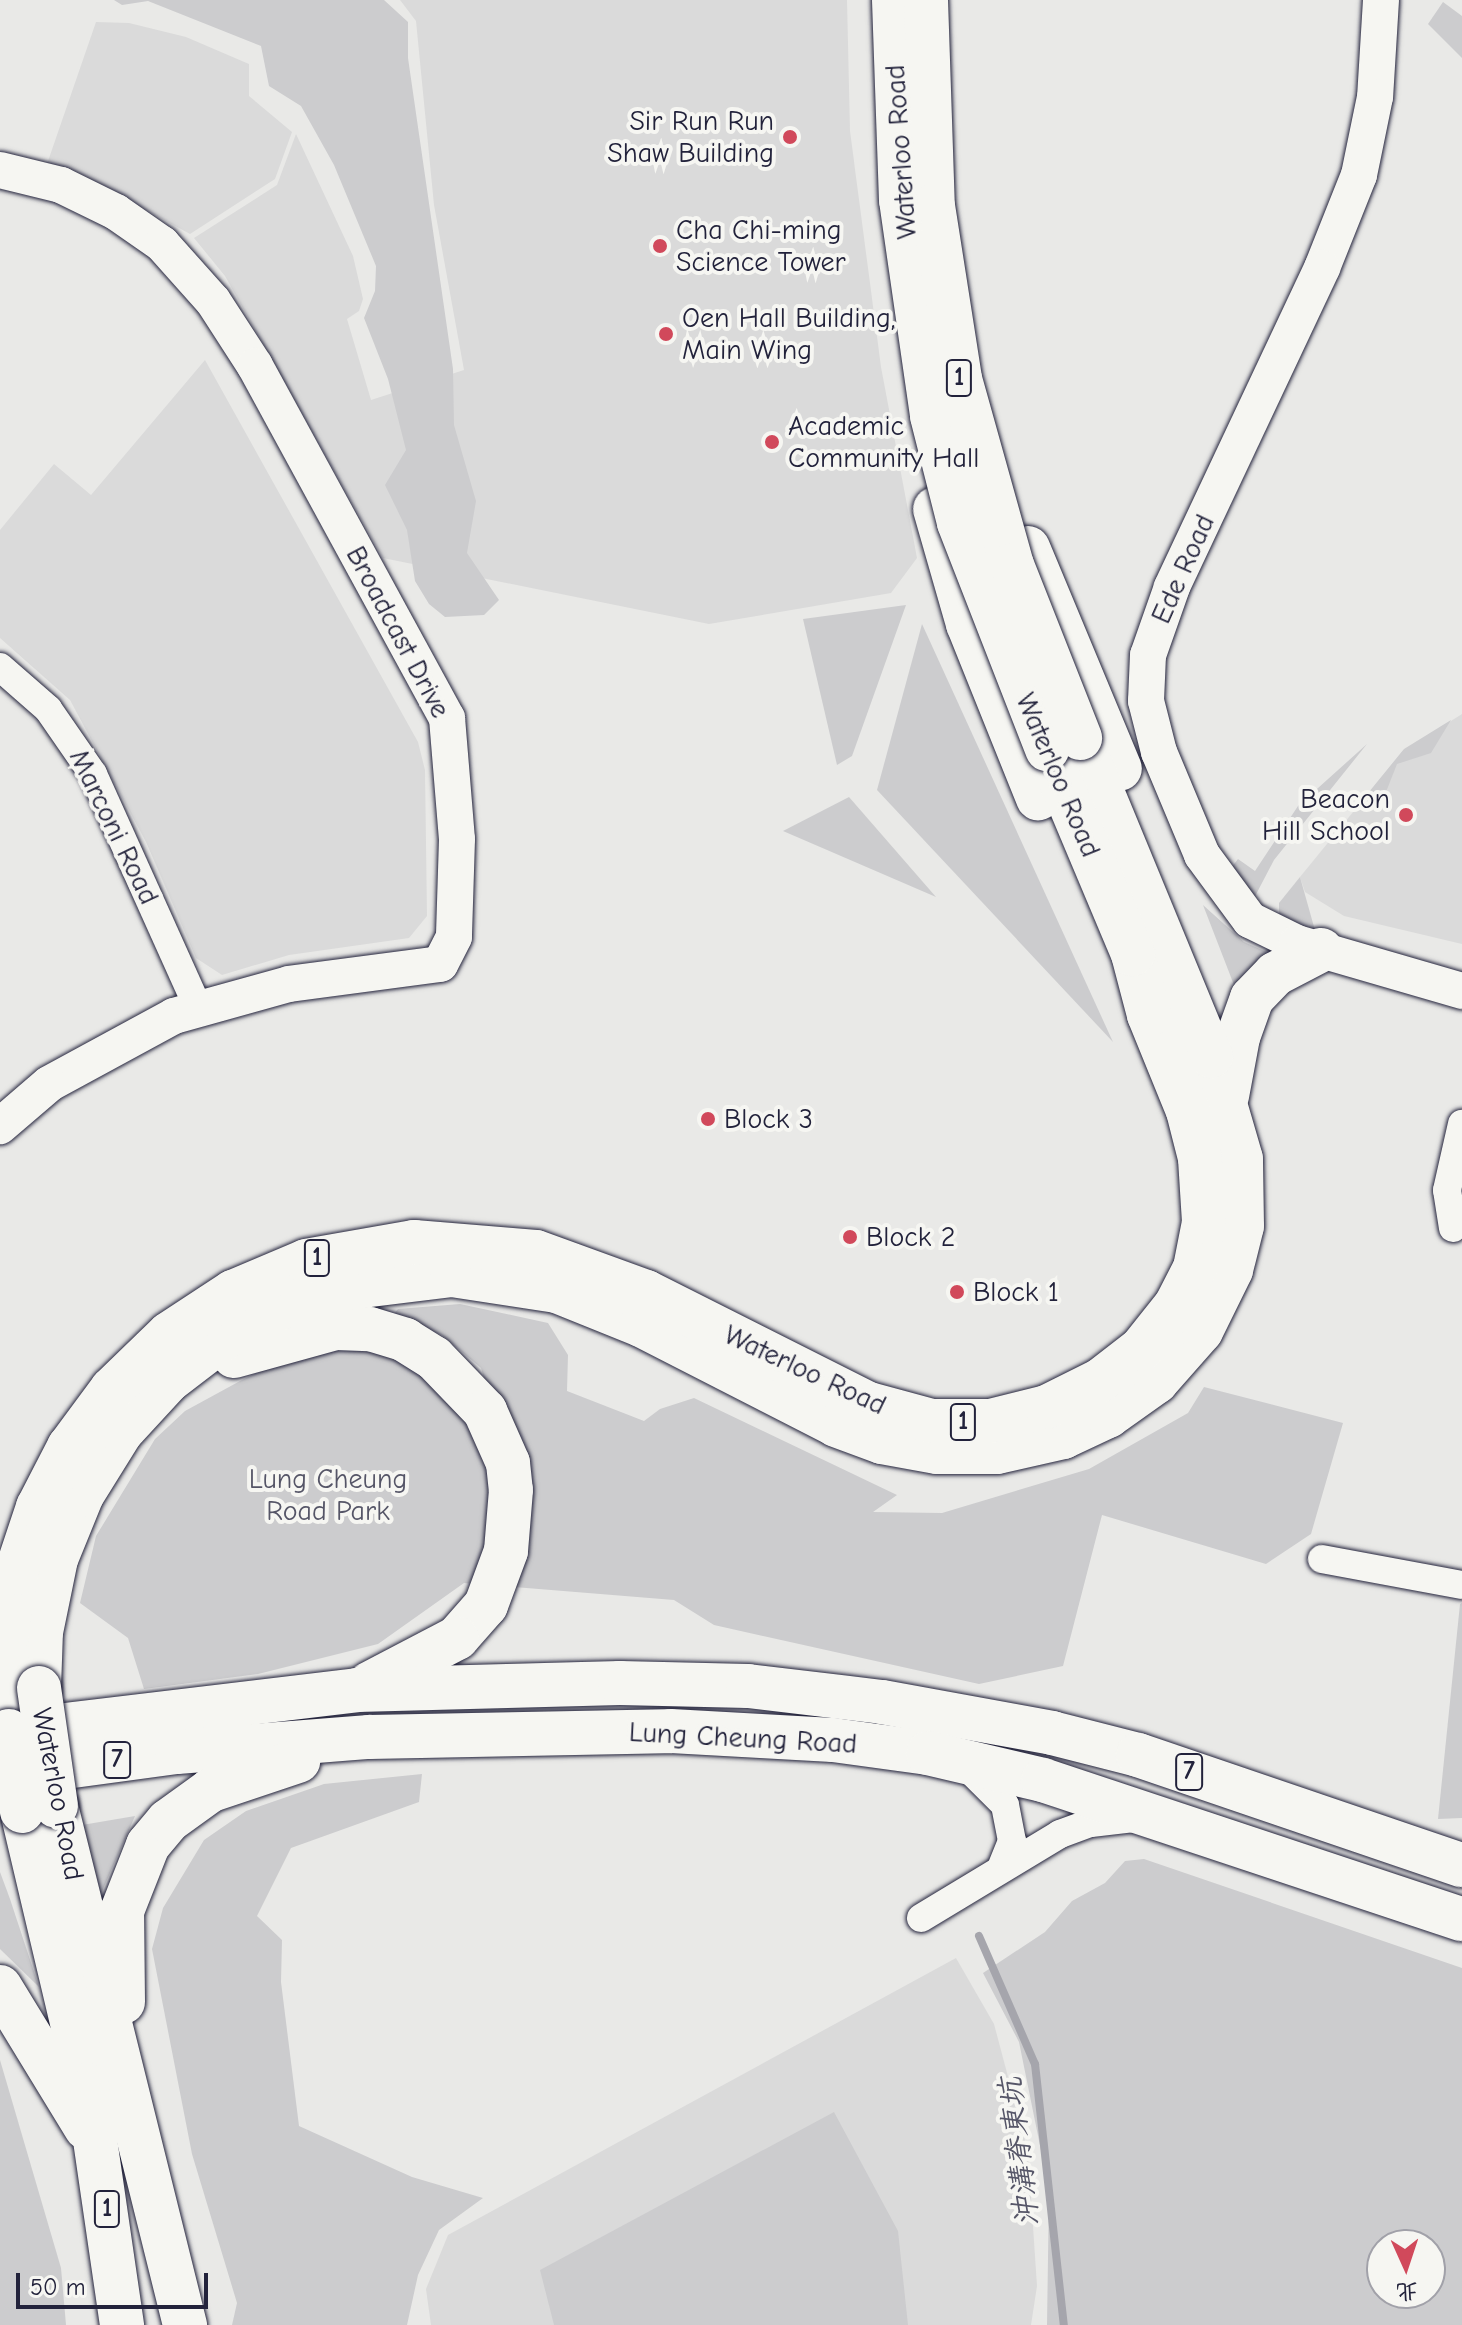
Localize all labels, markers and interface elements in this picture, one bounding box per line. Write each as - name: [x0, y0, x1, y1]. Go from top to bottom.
- street label: Waterloo Road: [878, 64, 924, 240]
- place label: Sir Run Run Shaw Building: [607, 104, 774, 170]
- marker: Sir Run Run Shaw Building: [781, 128, 799, 146]
- place label: Cha Chi-ming Science Tower: [676, 213, 846, 279]
- marker: Cha Chi-ming Science Tower: [651, 237, 669, 255]
- place label: Oen Hall Building, Main Wing: [682, 301, 895, 367]
- marker: Oen Hall Building, Main Wing: [657, 325, 675, 343]
- road number: 1: [945, 356, 973, 400]
- place label: Academic Community Hall: [788, 409, 979, 475]
- marker: Academic Community Hall: [763, 433, 781, 451]
- street label: Ede Road: [1144, 509, 1222, 629]
- street label: Broadcast Drive: [339, 541, 457, 723]
- street label: Waterloo Road: [1008, 688, 1108, 862]
- street label: Marconi Road: [62, 744, 166, 910]
- place label: Beacon Hill School: [1262, 782, 1390, 848]
- marker: Beacon Hill School: [1397, 806, 1415, 824]
- place label: Block 3: [724, 1102, 813, 1136]
- marker: Block 3: [699, 1110, 717, 1128]
- place label: Block 2: [866, 1220, 955, 1254]
- marker: Block 2: [841, 1228, 859, 1246]
- road number: 1: [303, 1236, 331, 1280]
- place label: Block 1: [973, 1275, 1059, 1309]
- marker: Block 1: [948, 1283, 966, 1301]
- street label: Waterloo Road: [719, 1318, 891, 1422]
- road number: 1: [949, 1400, 977, 1444]
- park label: Lung Cheung Road Park: [249, 1462, 407, 1528]
- street label: Waterloo Road: [25, 1705, 91, 1883]
- street label: Lung Cheung Road: [628, 1715, 858, 1761]
- road number: 7: [103, 1738, 131, 1782]
- road number: 7: [1175, 1750, 1203, 1794]
- water label: 沖溝脊東坑: [993, 2075, 1047, 2229]
- road number: 1: [93, 2187, 121, 2231]
- north arrow: [1366, 2229, 1446, 2309]
- scale bar: [20, 2257, 212, 2307]
- text: 50 m: [30, 2273, 86, 2301]
- text: 北: [1395, 2277, 1419, 2305]

